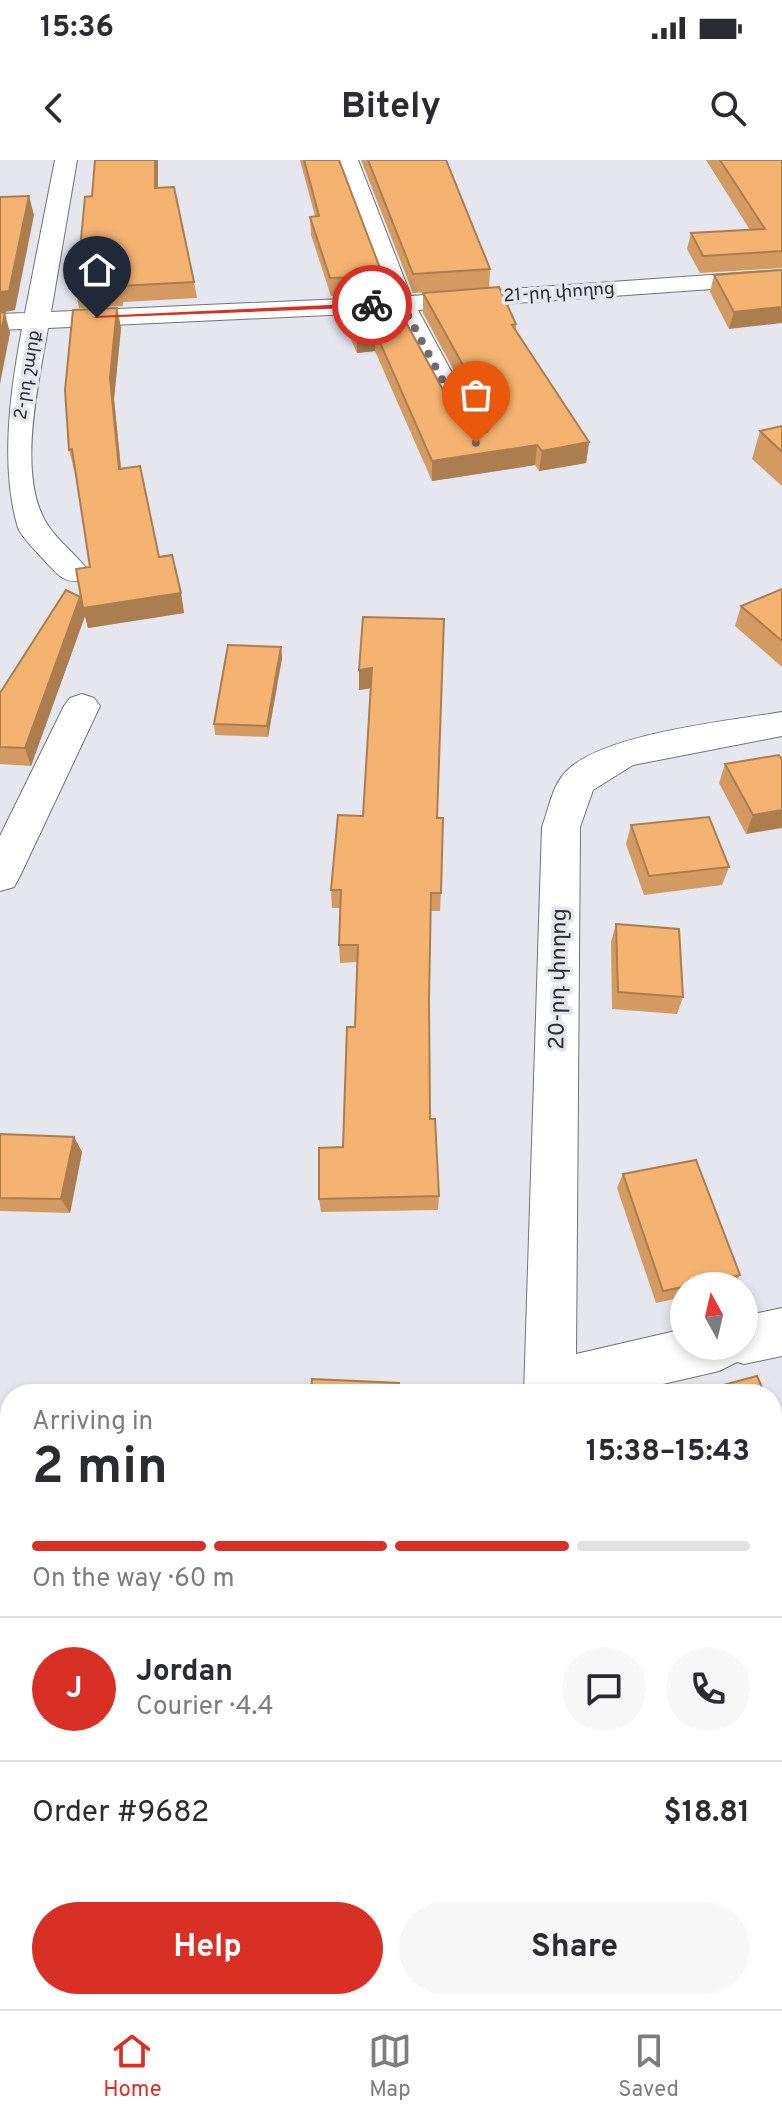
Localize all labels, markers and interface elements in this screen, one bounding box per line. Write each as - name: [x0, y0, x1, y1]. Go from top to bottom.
- text: 15:36: [40, 10, 114, 47]
- text: Bitely: [341, 85, 441, 131]
- icon: back: [32, 86, 76, 130]
- icon: search: [706, 86, 750, 130]
- pin: [63, 236, 131, 318]
- icon: home: [75, 248, 119, 292]
- courier: [332, 265, 412, 345]
- street label: 21-րդ փողոց: [503, 278, 615, 308]
- icon: bike: [350, 283, 394, 327]
- street label: 2-րդ շարք: [10, 329, 46, 421]
- pin: [442, 361, 510, 443]
- icon: bag: [454, 373, 498, 417]
- street label: 20-րդ փողոց: [544, 908, 574, 1050]
- north arrow: [670, 1272, 758, 1360]
- map controls: [670, 1272, 758, 1360]
- text: Arriving in: [32, 1406, 153, 1439]
- text: 15:38–15:43: [586, 1434, 750, 1471]
- text: 2 min: [32, 1436, 168, 1502]
- text: On the way · 60 m: [32, 1563, 235, 1596]
- button: chat: [562, 1647, 646, 1731]
- button: phone: [666, 1647, 750, 1731]
- text: Jordan: [136, 1654, 233, 1691]
- text: J: [66, 1671, 82, 1708]
- text: Courier · 4.4: [136, 1691, 274, 1724]
- text: Order #9682: [32, 1795, 209, 1832]
- text: $18.81: [664, 1795, 750, 1832]
- button: Help: [32, 1902, 383, 1994]
- button: Share: [399, 1902, 750, 1994]
- tab: Home: [103, 2029, 162, 2104]
- tab: Map: [368, 2029, 412, 2104]
- tab: Saved: [618, 2029, 679, 2104]

